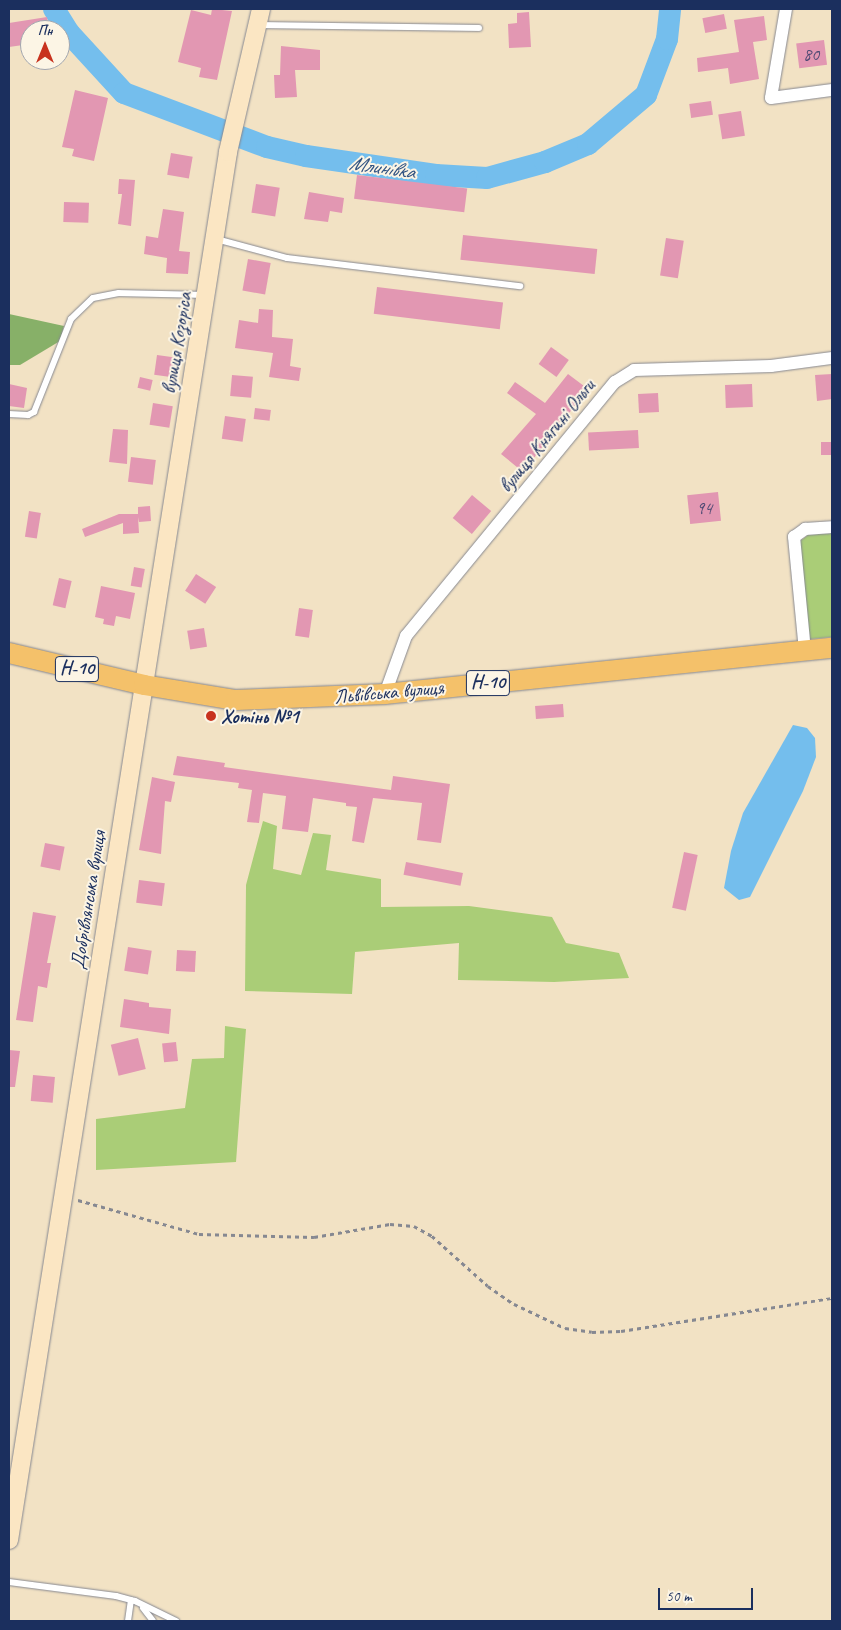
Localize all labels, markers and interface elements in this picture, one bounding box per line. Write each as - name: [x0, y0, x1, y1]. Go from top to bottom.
- north arrow: [20, 20, 70, 70]
- text: Пн: [38, 22, 52, 39]
- house number: 80: [803, 43, 819, 65]
- water label: Млинівка: [348, 150, 416, 184]
- street label: вулиця Козоріса: [157, 290, 197, 396]
- street label: вулиця Княгині Ольги: [494, 374, 600, 498]
- house number: 94: [696, 497, 712, 519]
- road number: Н-10: [54, 652, 100, 686]
- road number: Н-10: [466, 666, 510, 700]
- street label: Львівська вулиця: [333, 675, 445, 709]
- place label: Хотінь №1: [221, 704, 299, 728]
- marker: Хотінь №1: [205, 710, 217, 722]
- street label: Добрівлянська вулиця: [65, 828, 111, 972]
- scale bar: [661, 1578, 756, 1610]
- text: 50 m: [666, 1587, 692, 1606]

